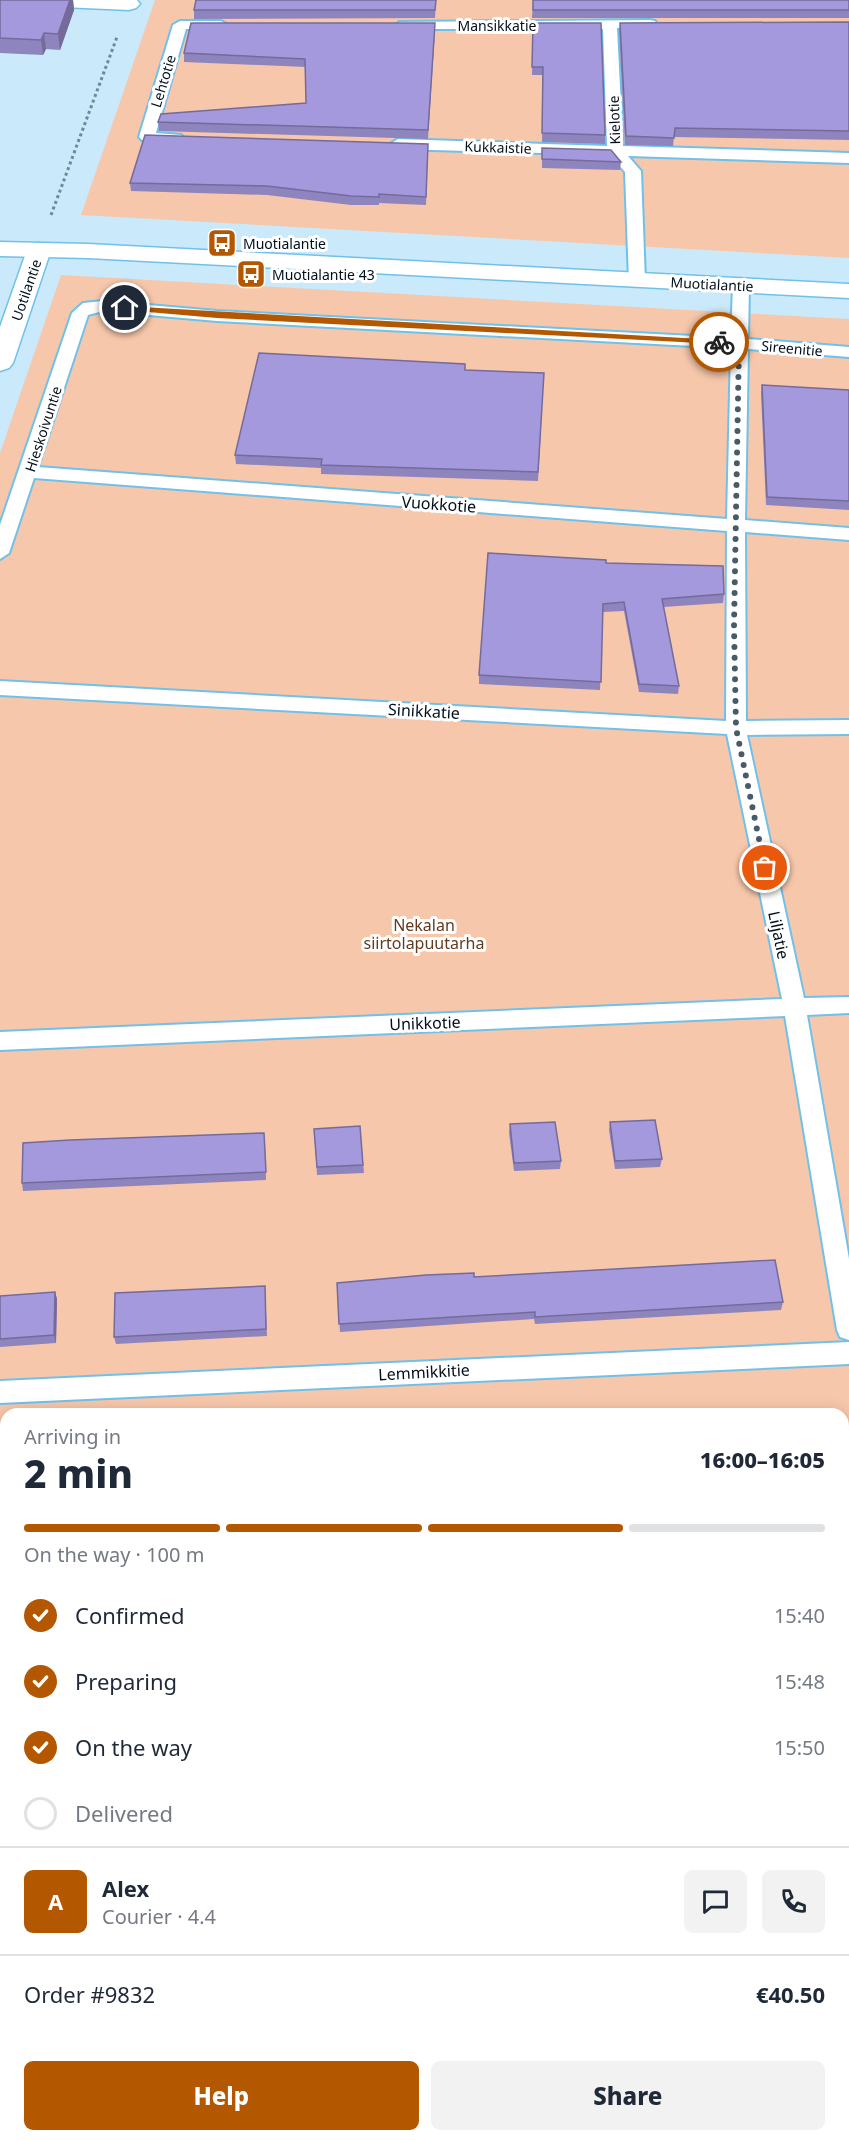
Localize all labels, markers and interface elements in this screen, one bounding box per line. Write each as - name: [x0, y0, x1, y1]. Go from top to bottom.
- street label: Mansikkatie: [458, 16, 537, 35]
- street label: Lehtotie: [146, 52, 180, 110]
- street label: Kielotie: [604, 95, 624, 145]
- street label: Kukkaistie: [464, 136, 532, 158]
- bus stop icon: Muotialantie: [206, 227, 238, 259]
- place label: Muotialantie: [243, 234, 326, 253]
- street label: Uotilantie: [7, 257, 45, 323]
- bus stop icon: Muotialantie 43: [235, 258, 267, 290]
- place label: Muotialantie 43: [272, 265, 375, 284]
- street label: Muotialantie: [670, 272, 754, 296]
- pin: [99, 282, 150, 333]
- icon: home: [108, 291, 141, 324]
- courier: [689, 312, 749, 372]
- icon: bike: [703, 326, 736, 359]
- street label: Sireenitie: [761, 336, 824, 360]
- street label: Hieskoivuntie: [20, 384, 66, 474]
- street label: Vuokkotie: [401, 490, 477, 518]
- street label: Sinikkatie: [388, 698, 460, 724]
- pin: [739, 842, 790, 893]
- icon: bag: [748, 851, 781, 884]
- street label: Liljatie: [763, 909, 795, 961]
- park label: Nekalan siirtolapuutarha: [364, 914, 484, 954]
- street label: Unikkotie: [389, 1011, 461, 1035]
- street label: Lemmikkitie: [378, 1359, 470, 1385]
- text: Arriving in: [24, 1423, 121, 1450]
- text: 16:00–16:05: [700, 1444, 825, 1474]
- text: 2 min: [24, 1446, 133, 1499]
- text: On the way · 100 m: [24, 1541, 204, 1568]
- icon: check: [24, 1599, 57, 1632]
- text: Confirmed: [75, 1600, 185, 1630]
- text: 15:40: [774, 1602, 825, 1629]
- icon: check: [24, 1665, 57, 1698]
- text: Preparing: [75, 1666, 177, 1696]
- text: 15:48: [774, 1668, 825, 1695]
- icon: check: [24, 1731, 57, 1764]
- text: On the way: [75, 1732, 192, 1762]
- text: 15:50: [774, 1734, 825, 1761]
- text: Delivered: [75, 1798, 173, 1828]
- button: chat: [684, 1870, 747, 1933]
- button: phone: [762, 1870, 825, 1933]
- text: Alex: [102, 1873, 149, 1903]
- text: A: [48, 1886, 63, 1916]
- text: Courier · 4.4: [102, 1903, 216, 1930]
- text: Order #9832: [24, 1979, 155, 2009]
- text: €40.50: [756, 1979, 825, 2009]
- button: Help: [24, 2061, 419, 2130]
- button: Share: [431, 2061, 825, 2130]

